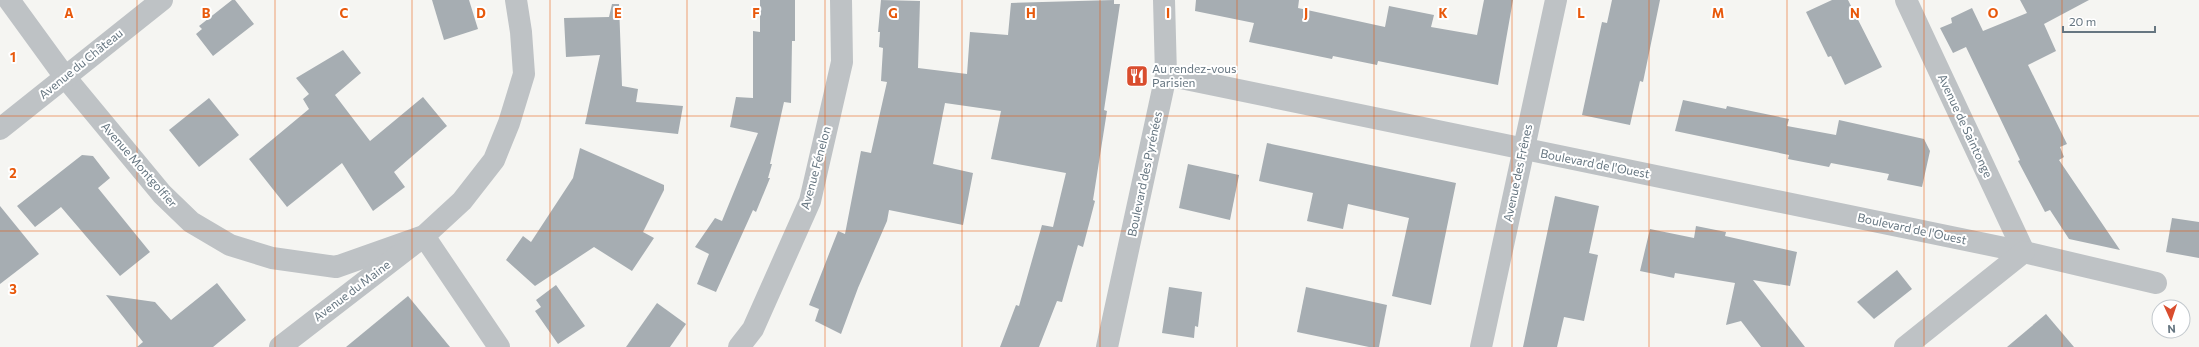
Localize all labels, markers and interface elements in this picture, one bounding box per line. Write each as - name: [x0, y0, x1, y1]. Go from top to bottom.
- text: A: [64, 5, 74, 21]
- text: B: [202, 5, 211, 21]
- text: C: [340, 5, 349, 21]
- text: D: [476, 5, 486, 21]
- text: E: [614, 5, 622, 21]
- text: F: [752, 5, 760, 21]
- text: G: [888, 5, 898, 21]
- text: H: [1026, 5, 1036, 21]
- text: I: [1166, 5, 1170, 21]
- text: J: [1304, 5, 1308, 21]
- text: K: [1438, 5, 1448, 21]
- text: L: [1577, 5, 1585, 21]
- text: M: [1712, 5, 1724, 21]
- text: N: [1850, 5, 1860, 21]
- text: O: [1988, 5, 1999, 21]
- scale bar: [2063, 8, 2155, 34]
- text: 20 m: [2069, 14, 2096, 28]
- street label: Avenue du Château: [36, 25, 125, 101]
- text: 1: [10, 49, 16, 65]
- place label: Au rendez-vous Parisien: [1152, 61, 1237, 89]
- restaurant icon: Au rendez-vous Parisien: [1124, 63, 1150, 89]
- street label: Avenue de Saintonge: [1936, 72, 1996, 180]
- street label: Boulevard des Pyrénées: [1124, 110, 1164, 238]
- street label: Avenue Montgolfier: [99, 119, 181, 210]
- street label: Avenue des Frênes: [1500, 123, 1534, 223]
- street label: Avenue Fénelon: [797, 125, 833, 211]
- street label: Boulevard de l'Ouest: [1539, 146, 1651, 181]
- text: 2: [9, 165, 17, 181]
- street label: Boulevard de l'Ouest: [1856, 210, 1968, 246]
- street label: Avenue du Maine: [310, 257, 392, 324]
- text: 3: [9, 281, 17, 297]
- north arrow: [2151, 299, 2191, 339]
- text: N: [2167, 323, 2176, 336]

